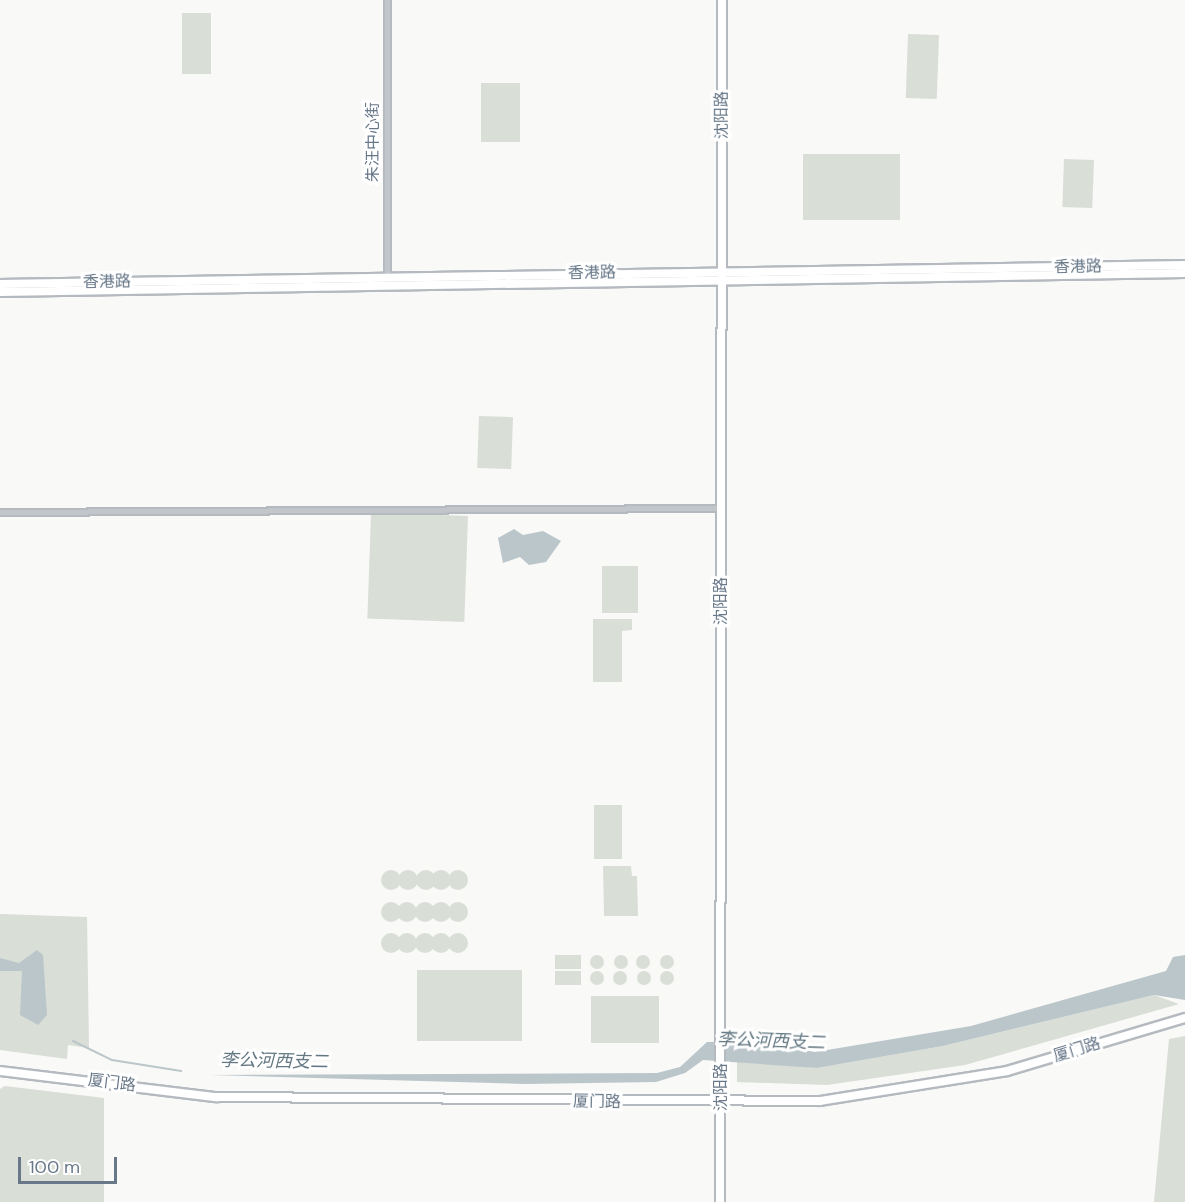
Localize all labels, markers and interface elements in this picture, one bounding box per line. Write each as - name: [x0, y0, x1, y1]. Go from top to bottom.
- street label: 沈阳路: [712, 91, 732, 139]
- street label: 朱汪中心街: [363, 102, 383, 182]
- street label: 香港路: [1054, 257, 1102, 277]
- street label: 香港路: [568, 263, 616, 283]
- street label: 香港路: [83, 272, 131, 292]
- street label: 沈阳路: [711, 577, 731, 625]
- water label: 李公河西支二: [717, 1028, 825, 1054]
- street label: 厦门路: [1051, 1034, 1103, 1066]
- water label: 李公河西支二: [220, 1049, 328, 1073]
- street label: 沈阳路: [711, 1063, 731, 1111]
- street label: 厦门路: [87, 1071, 137, 1095]
- street label: 厦门路: [573, 1092, 621, 1112]
- scale bar: [21, 1145, 120, 1183]
- text: 100 m: [29, 1155, 80, 1179]

